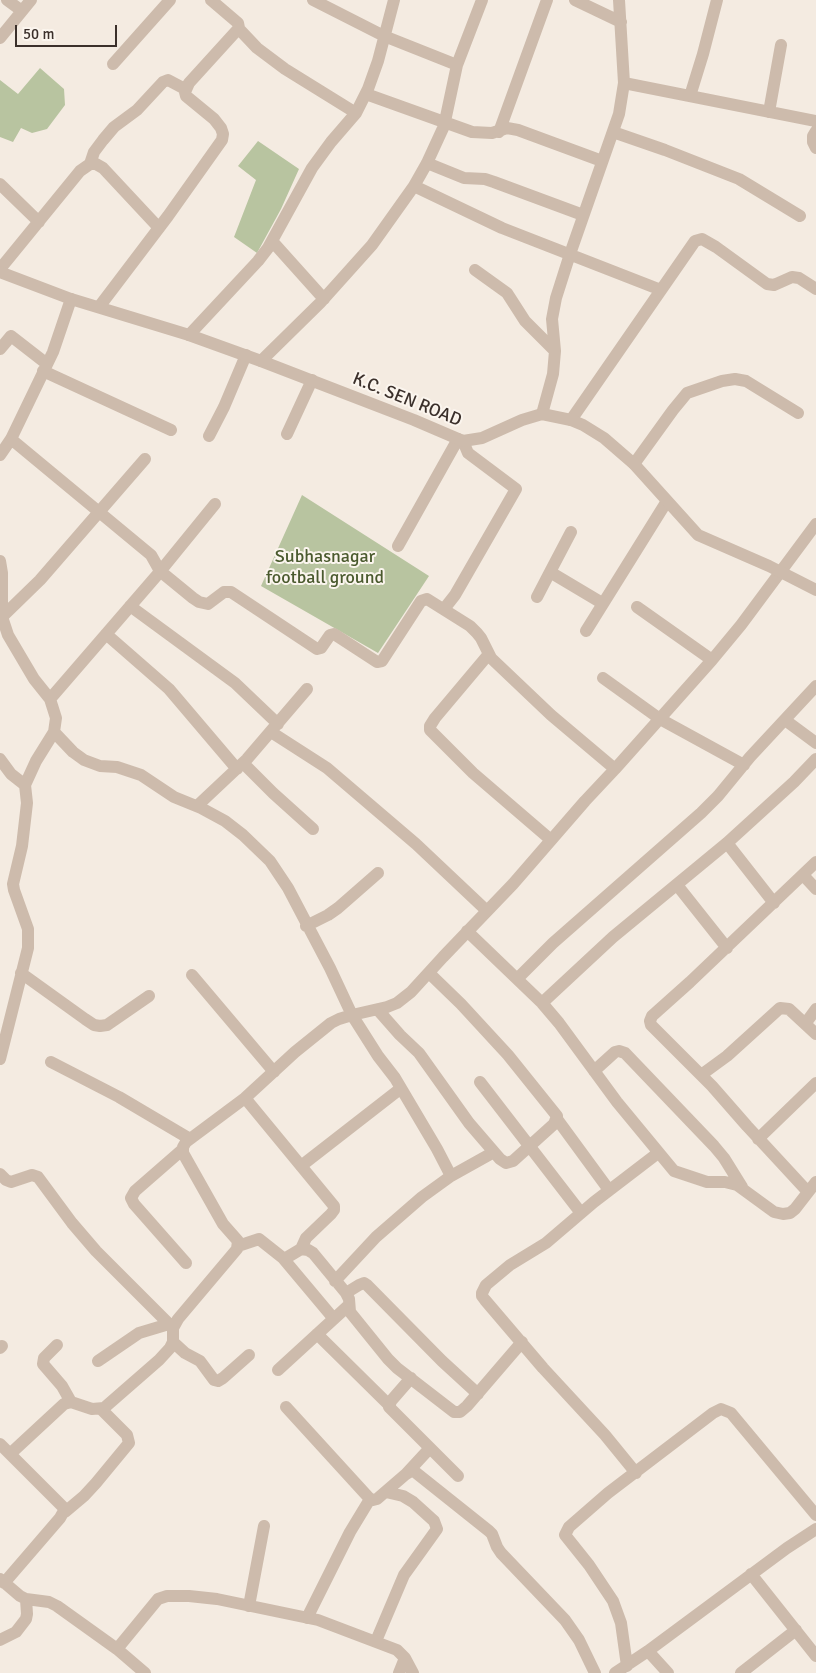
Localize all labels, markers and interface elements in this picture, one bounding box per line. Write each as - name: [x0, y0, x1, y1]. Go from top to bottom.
- scale bar: [18, 15, 120, 47]
- text: 50 m: [23, 25, 54, 43]
- street label: K.C. SEN ROAD: [349, 368, 465, 432]
- park label: Subhasnagar football ground: [266, 546, 384, 588]

